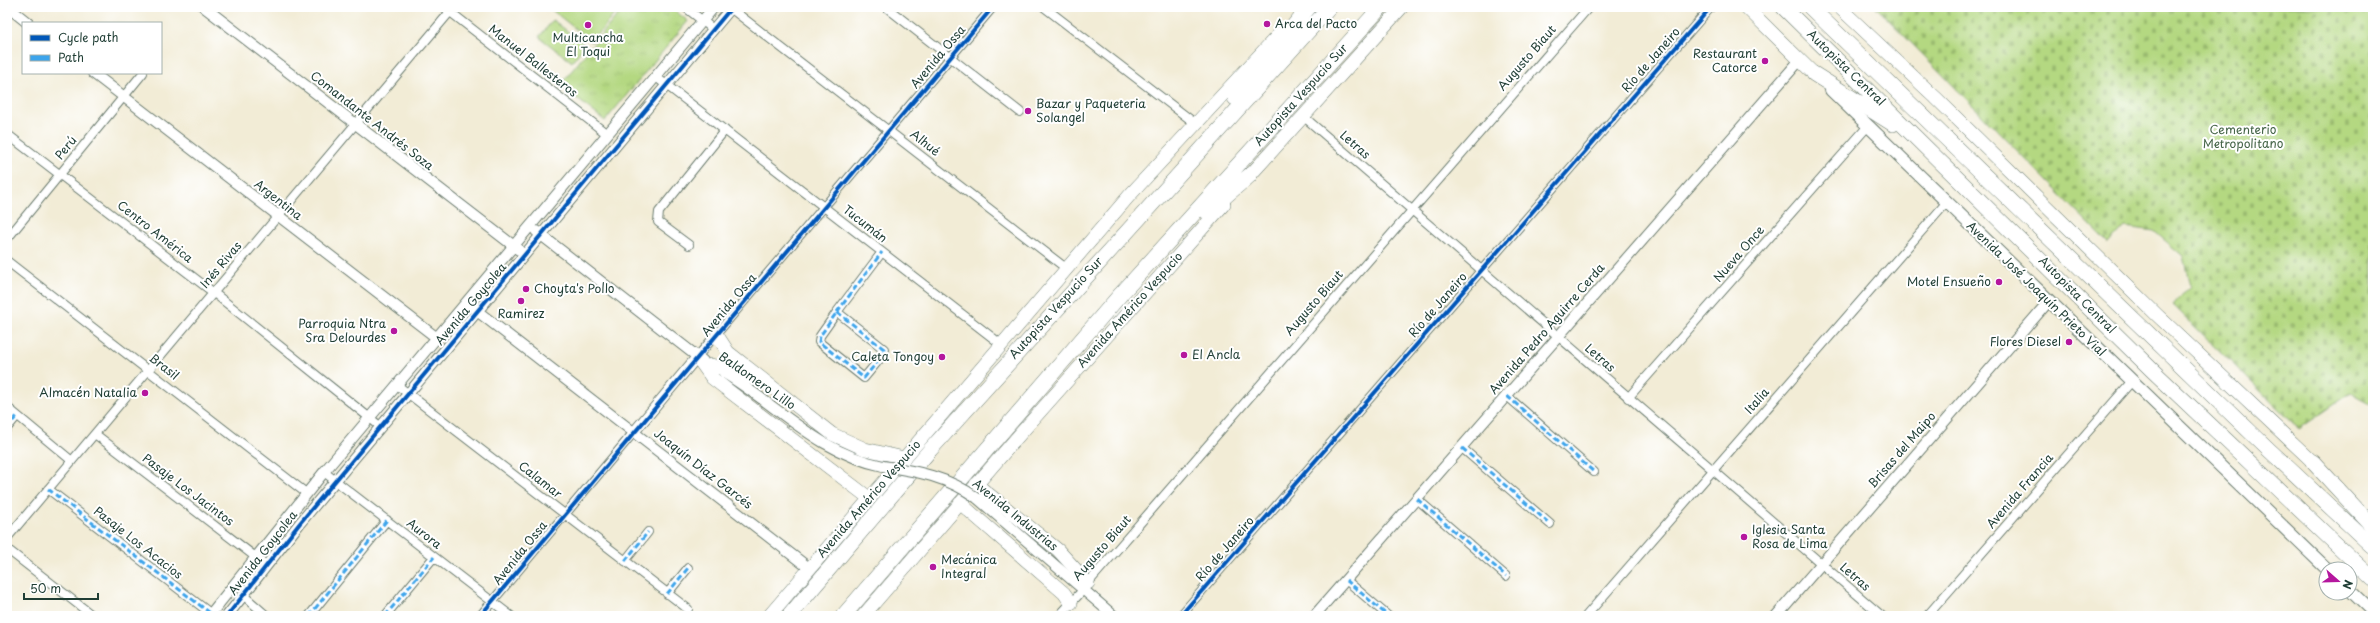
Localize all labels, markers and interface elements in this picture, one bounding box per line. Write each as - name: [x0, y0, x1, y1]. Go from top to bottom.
- place label: Arca del Pacto: [1275, 14, 1357, 32]
- marker: Arca del Pacto: [1262, 19, 1272, 29]
- street label: Manuel Ballesteros: [485, 20, 582, 101]
- marker: Multicancha El Toqui: [583, 20, 593, 30]
- street label: Avenida Ossa: [905, 20, 970, 92]
- street label: Augusto Biaut: [1493, 21, 1560, 94]
- legend: [22, 22, 162, 74]
- street label: Río de Janeiro: [1617, 22, 1684, 96]
- street label: Autopista Central: [1803, 25, 1890, 110]
- text: Cycle path: [58, 28, 119, 46]
- place label: Multicancha El Toqui: [552, 28, 624, 60]
- street label: Autopista Vespucio Sur: [1249, 39, 1352, 149]
- place label: Restaurant Catorce: [1693, 44, 1757, 76]
- text: Path: [58, 48, 84, 66]
- marker: Restaurant Catorce: [1760, 56, 1770, 66]
- street label: Comandante Andrés Soza: [307, 66, 438, 174]
- place label: Bazar y Paqueteria Solangel: [1036, 94, 1146, 126]
- marker: Bazar y Paqueteria Solangel: [1023, 106, 1033, 116]
- park label: Cementerio Metropolitano: [2203, 120, 2284, 152]
- street label: Alhué: [907, 125, 945, 160]
- street label: Letras: [1336, 126, 1375, 163]
- street label: Perú: [50, 132, 80, 163]
- street label: Argentina: [251, 175, 307, 224]
- street label: Centro América: [114, 196, 198, 267]
- street label: Tucumán: [840, 200, 892, 246]
- street label: Avenida José Joaquín Prieto Vial: [1963, 217, 2110, 360]
- street label: Nueva Once: [1709, 221, 1768, 286]
- street label: Inés Rivas: [195, 237, 246, 292]
- street label: Avenida Américo Vespucio: [1072, 247, 1187, 371]
- street label: Autopista Central: [2035, 251, 2121, 337]
- street label: Autopista Vespucio Sur: [1004, 252, 1107, 362]
- street label: Avenida Goycolea: [430, 258, 511, 349]
- street label: Avenida Pedro Aguirre Cerda: [1484, 259, 1608, 398]
- street label: Augusto Biaut: [1280, 266, 1347, 339]
- street label: Río de Janeiro: [1404, 267, 1471, 341]
- street label: Avenida Ossa: [696, 268, 761, 340]
- place label: Motel Ensueño: [1907, 272, 1991, 290]
- marker: Motel Ensueño: [1994, 277, 2004, 287]
- place label: Choyta's Pollo: [534, 279, 615, 297]
- marker: Choyta's Pollo: [521, 284, 531, 294]
- marker: Ramirez: [516, 296, 526, 306]
- place label: Ramirez: [497, 304, 545, 322]
- place label: Parroquia Ntra Sra Delourdes: [298, 314, 387, 346]
- marker: Parroquia Ntra Sra Delourdes: [389, 326, 399, 336]
- place label: Flores Diesel: [1990, 332, 2061, 350]
- marker: Flores Diesel: [2064, 337, 2074, 347]
- street label: Letras: [1581, 339, 1620, 376]
- place label: El Ancla: [1192, 345, 1241, 363]
- street label: Baldomero Lillo: [716, 347, 800, 414]
- place label: Caleta Tongoy: [851, 347, 934, 365]
- street label: Brasil: [146, 349, 183, 384]
- marker: El Ancla: [1179, 350, 1189, 360]
- marker: Caleta Tongoy: [937, 352, 947, 362]
- place label: Almacén Natalia: [39, 383, 138, 401]
- street label: Italia: [1740, 383, 1773, 418]
- marker: Almacén Natalia: [140, 388, 150, 398]
- street label: Brisas del Maipo: [1863, 407, 1940, 491]
- street label: Joaquín Díaz Garcés: [651, 424, 757, 513]
- street label: Avenida Américo Vespucio: [812, 435, 925, 561]
- street label: Pasaje Los Jacintos: [139, 449, 238, 530]
- street label: Avenida Francia: [1982, 449, 2057, 532]
- street label: Calamar: [515, 456, 567, 502]
- street label: Avenida Industrias: [969, 474, 1063, 555]
- street label: Pasaje Los Acacios: [90, 502, 187, 583]
- street label: Avenida Goycolea: [223, 506, 301, 598]
- street label: Augusto Biaut: [1068, 511, 1135, 584]
- street label: Río de Janeiro: [1191, 511, 1258, 585]
- street label: Aurora: [403, 514, 446, 553]
- street label: Avenida Ossa: [488, 516, 551, 588]
- place label: Iglesia Santa Rosa de Lima: [1752, 520, 1828, 552]
- marker: Iglesia Santa Rosa de Lima: [1739, 532, 1749, 542]
- place label: Mecánica Integral: [941, 550, 997, 582]
- street label: Letras: [1836, 558, 1875, 595]
- north arrow: [2318, 561, 2358, 601]
- marker: Mecánica Integral: [928, 562, 938, 572]
- scale bar: [24, 575, 98, 601]
- text: N: [2338, 578, 2357, 592]
- text: 50 m: [30, 579, 61, 597]

